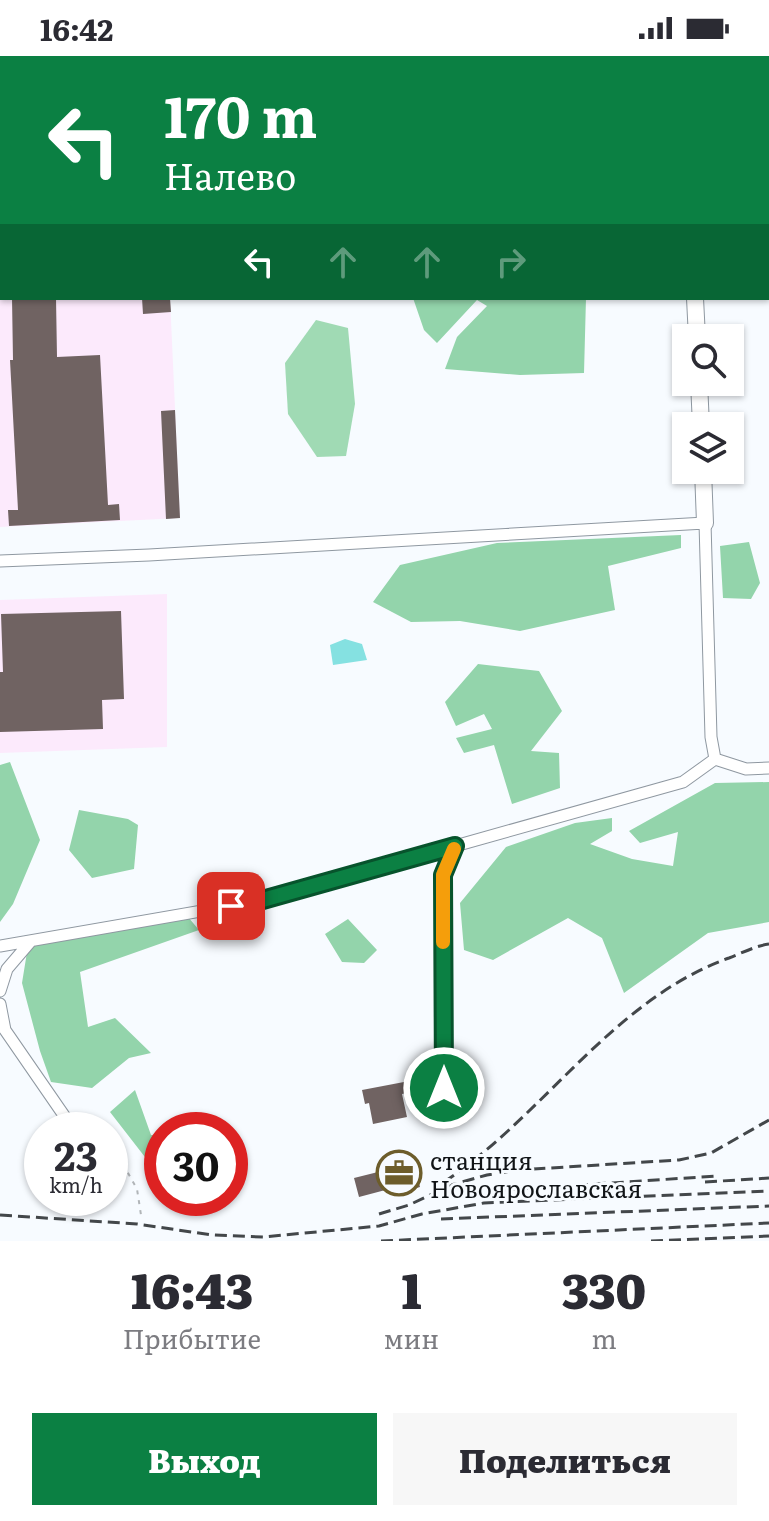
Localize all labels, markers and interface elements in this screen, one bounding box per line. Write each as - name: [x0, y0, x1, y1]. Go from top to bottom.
- text: 16:42: [40, 6, 114, 50]
- text: 170 m: [164, 72, 317, 155]
- icon: left: [32, 88, 136, 192]
- text: Налево: [164, 148, 296, 201]
- icon: left: [237, 240, 281, 284]
- icon: ahead: [321, 240, 365, 284]
- icon: ahead: [405, 240, 449, 284]
- icon: right: [489, 240, 533, 284]
- map controls: [672, 324, 744, 484]
- button: search: [672, 324, 744, 396]
- button: layers: [672, 412, 744, 484]
- pin: [197, 872, 265, 940]
- icon: arrive: [209, 884, 253, 928]
- position arrow: [402, 1046, 486, 1130]
- speed limit sign: 30: [144, 1112, 248, 1216]
- text: 23: [54, 1124, 98, 1183]
- place label: станция Новоярославская: [430, 1142, 642, 1205]
- office icon: станция Новоярославская: [375, 1149, 423, 1197]
- text: km/h: [49, 1169, 103, 1199]
- text: 16:43: [131, 1253, 253, 1324]
- text: 1: [401, 1253, 421, 1324]
- text: 330: [562, 1253, 646, 1324]
- text: Прибытие: [123, 1318, 261, 1357]
- text: мин: [384, 1318, 439, 1357]
- text: m: [591, 1318, 617, 1357]
- button: Выход: [32, 1413, 377, 1505]
- button: Поделиться: [393, 1413, 737, 1505]

